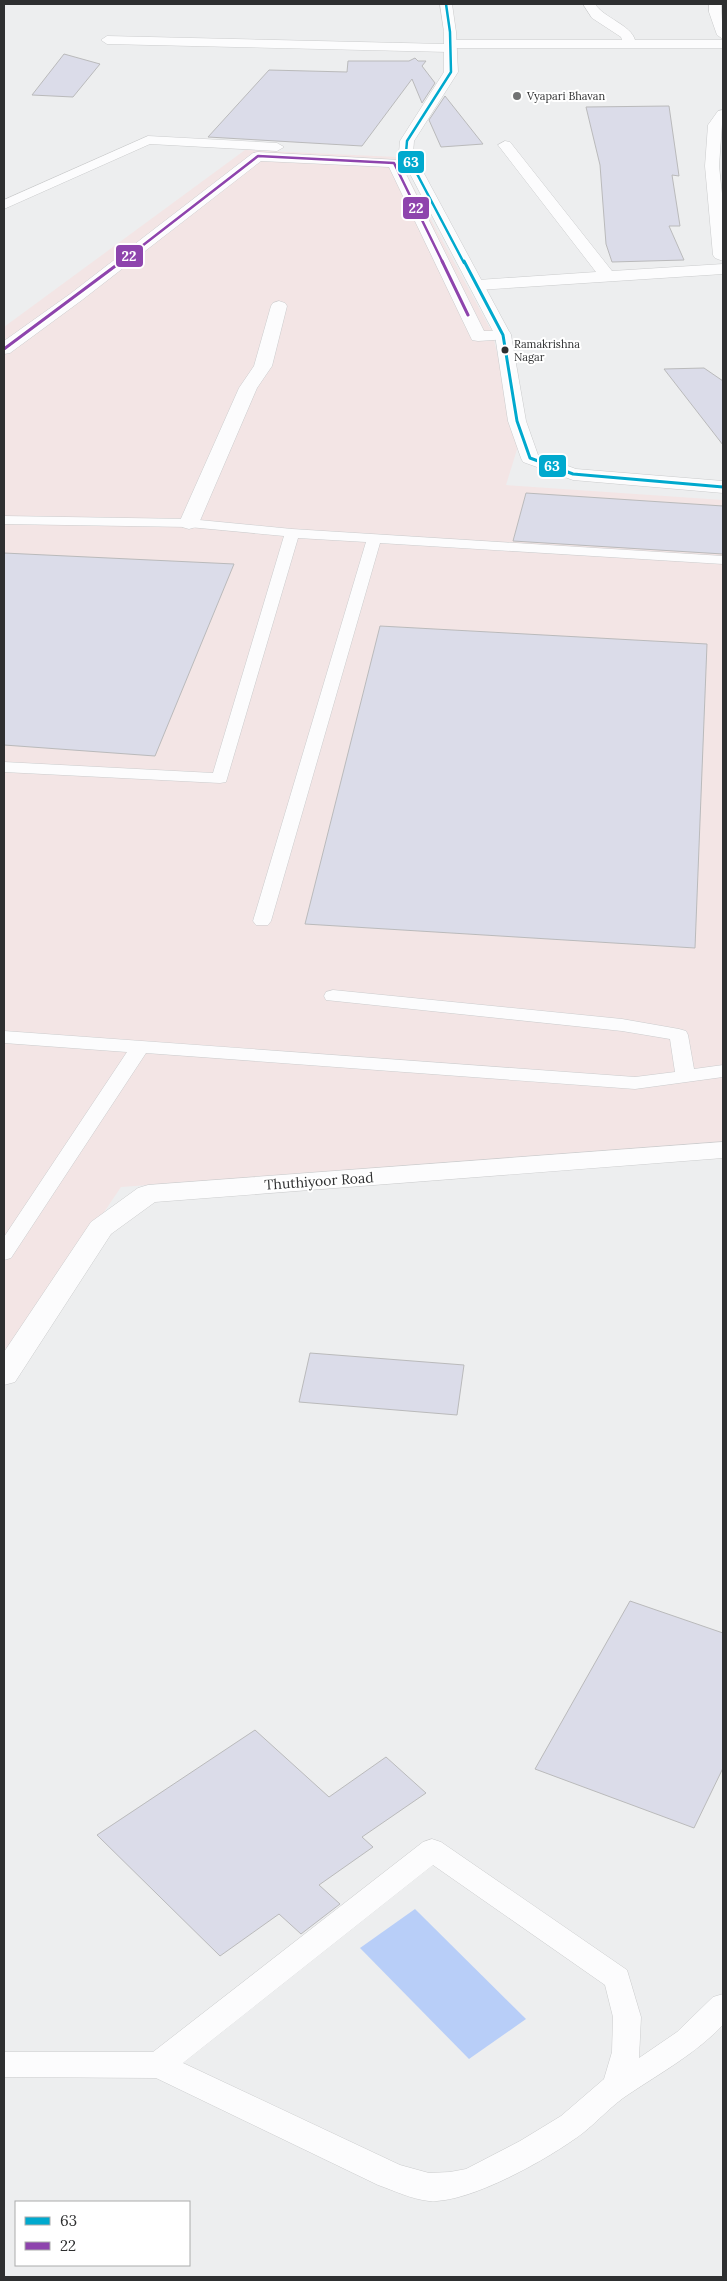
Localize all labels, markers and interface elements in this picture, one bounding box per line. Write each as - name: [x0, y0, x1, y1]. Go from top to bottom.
- place label: Vyapari Bhavan: [526, 89, 605, 103]
- marker: Vyapari Bhavan: [511, 90, 523, 102]
- line badge: 63: [397, 150, 425, 174]
- text: 63: [403, 153, 419, 171]
- line badge: 22: [402, 196, 430, 220]
- text: 22: [409, 199, 423, 217]
- line badge: 22: [115, 244, 144, 268]
- text: 22: [122, 247, 136, 265]
- place label: Ramakrishna Nagar: [514, 337, 580, 364]
- marker: Ramakrishna Nagar: [500, 345, 510, 355]
- line badge: 63: [538, 454, 567, 478]
- text: 63: [544, 457, 560, 475]
- street label: Thuthiyoor Road: [264, 1168, 374, 1194]
- legend: [15, 2201, 190, 2266]
- text: 63: [60, 2211, 77, 2230]
- text: 22: [60, 2236, 76, 2255]

